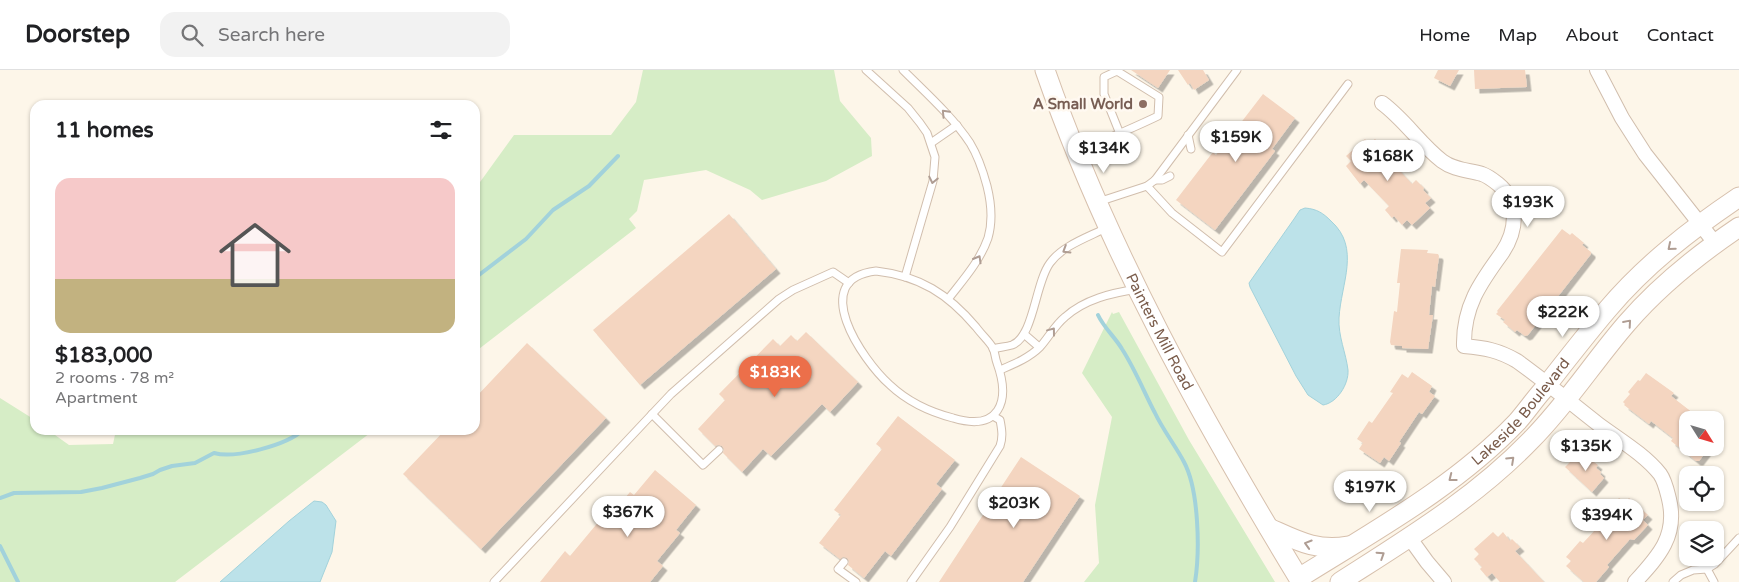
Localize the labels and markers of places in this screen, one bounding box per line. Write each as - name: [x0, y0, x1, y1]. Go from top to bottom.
- place label: A Small World: [1033, 95, 1133, 113]
- marker: A Small World: [1137, 98, 1149, 110]
- pin: $159K: [1201, 121, 1271, 163]
- pin: $134K: [1069, 132, 1139, 174]
- pin: $168K: [1353, 140, 1423, 182]
- pin: $193K: [1493, 186, 1563, 228]
- pin: $222K: [1528, 296, 1598, 338]
- pin: $183K: [740, 356, 810, 398]
- pin: $135K: [1551, 430, 1621, 472]
- pin: $197K: [1335, 470, 1405, 513]
- pin: $203K: [979, 486, 1049, 529]
- pin: $367K: [593, 496, 663, 538]
- pin: $394K: [1572, 498, 1642, 541]

